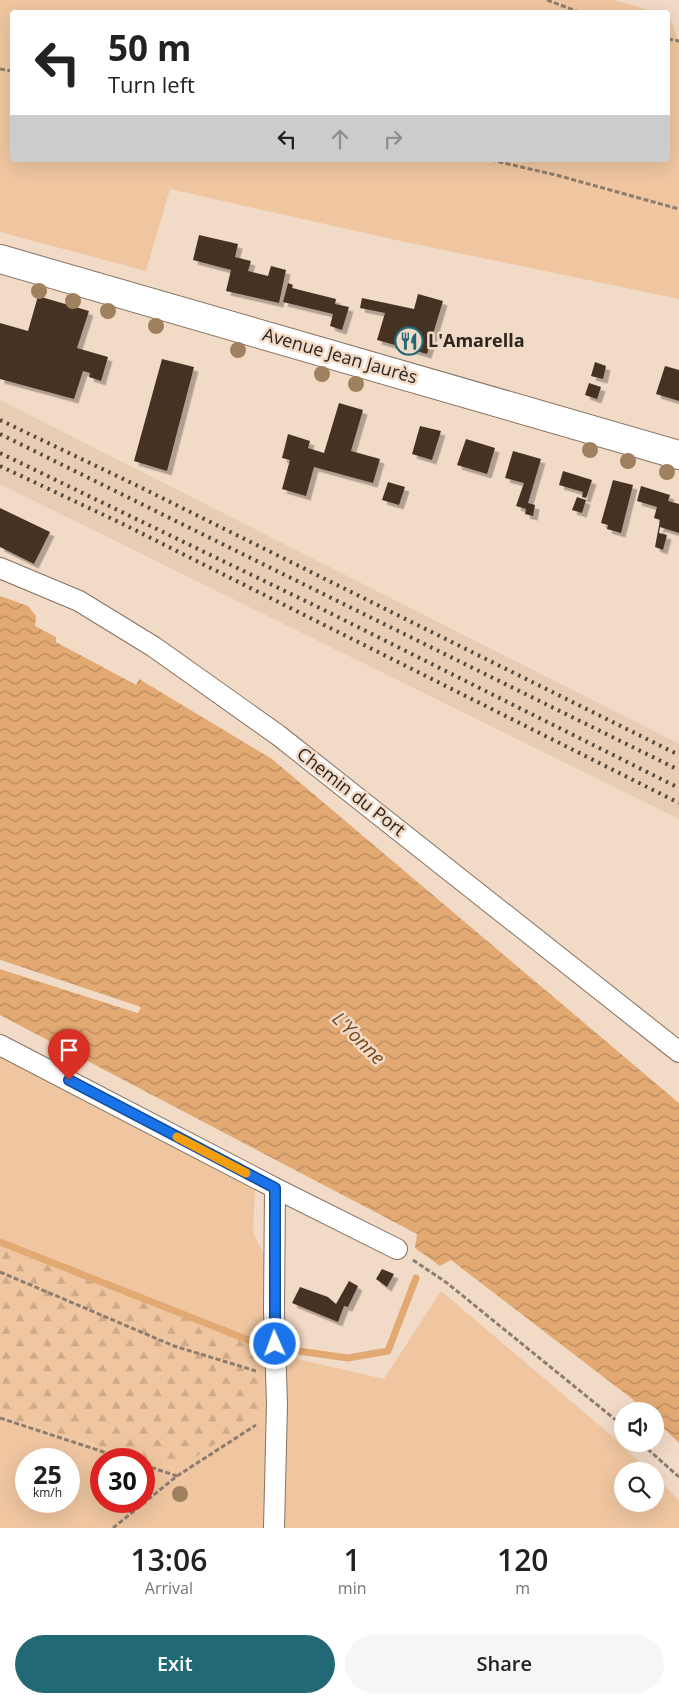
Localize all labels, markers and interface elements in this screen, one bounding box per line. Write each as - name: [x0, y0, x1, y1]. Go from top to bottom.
- text: 50 m: [108, 24, 191, 71]
- icon: left: [25, 30, 90, 95]
- text: Turn left: [108, 69, 195, 99]
- icon: left: [273, 125, 301, 153]
- icon: ahead: [326, 125, 354, 153]
- icon: right: [379, 125, 407, 153]
- street label: Avenue Jean Jaurès: [260, 321, 420, 389]
- restaurant icon: L'Amarella: [394, 326, 424, 356]
- place label: L'Amarella: [428, 328, 525, 352]
- street label: Chemin du Port: [292, 741, 411, 841]
- water label: L'Yonne: [327, 1006, 391, 1070]
- pin: [48, 1029, 90, 1080]
- icon: arrive: [55, 1036, 83, 1064]
- position arrow: [248, 1317, 300, 1369]
- map controls: [614, 1402, 664, 1512]
- button: sound: [614, 1402, 664, 1452]
- speed limit sign: 30: [90, 1448, 155, 1513]
- text: 25: [33, 1457, 62, 1491]
- button: search: [614, 1462, 664, 1512]
- text: km/h: [33, 1484, 62, 1501]
- text: 13:06: [131, 1539, 207, 1580]
- text: 1: [344, 1539, 361, 1580]
- text: 120: [497, 1539, 548, 1580]
- text: Arrival: [145, 1577, 193, 1599]
- text: min: [338, 1577, 367, 1599]
- text: m: [515, 1577, 530, 1599]
- button: Exit: [15, 1635, 335, 1693]
- button: Share: [345, 1635, 664, 1693]

